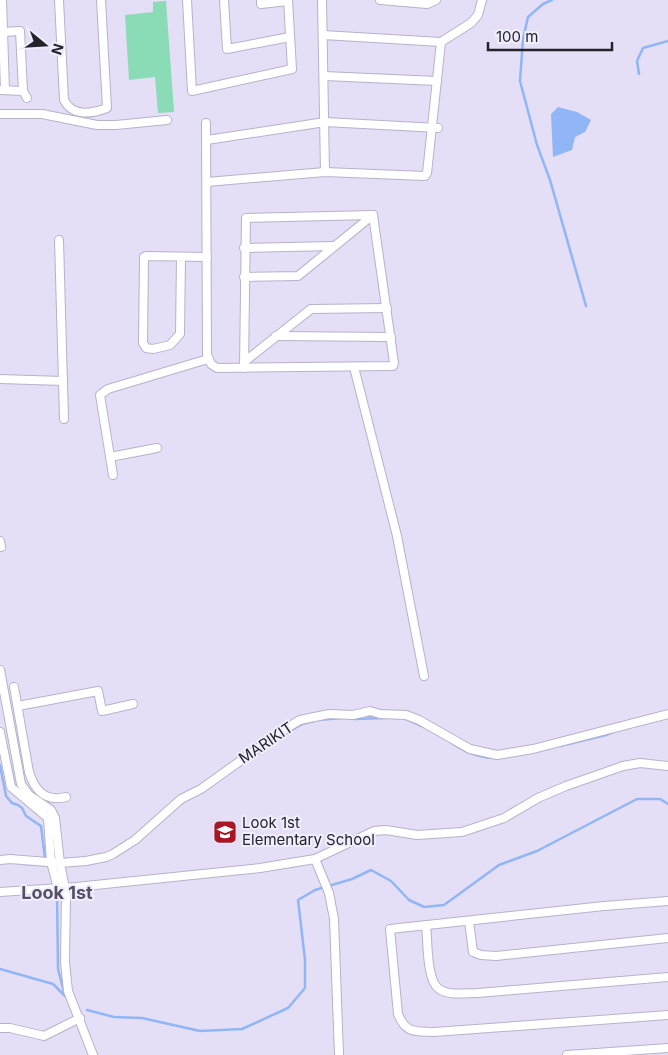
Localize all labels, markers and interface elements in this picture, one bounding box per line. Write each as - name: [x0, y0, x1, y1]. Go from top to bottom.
- north arrow: [20, 20, 70, 70]
- scale bar: [488, 20, 612, 52]
- text: 100 m: [496, 27, 538, 46]
- text: N: [48, 41, 68, 57]
- street label: MARIKIT: [235, 718, 296, 768]
- place label: Look 1st Elementary School: [242, 813, 375, 849]
- school or university icon: Look 1st Elementary School: [212, 819, 238, 845]
- district label: Look 1st: [21, 882, 93, 903]

